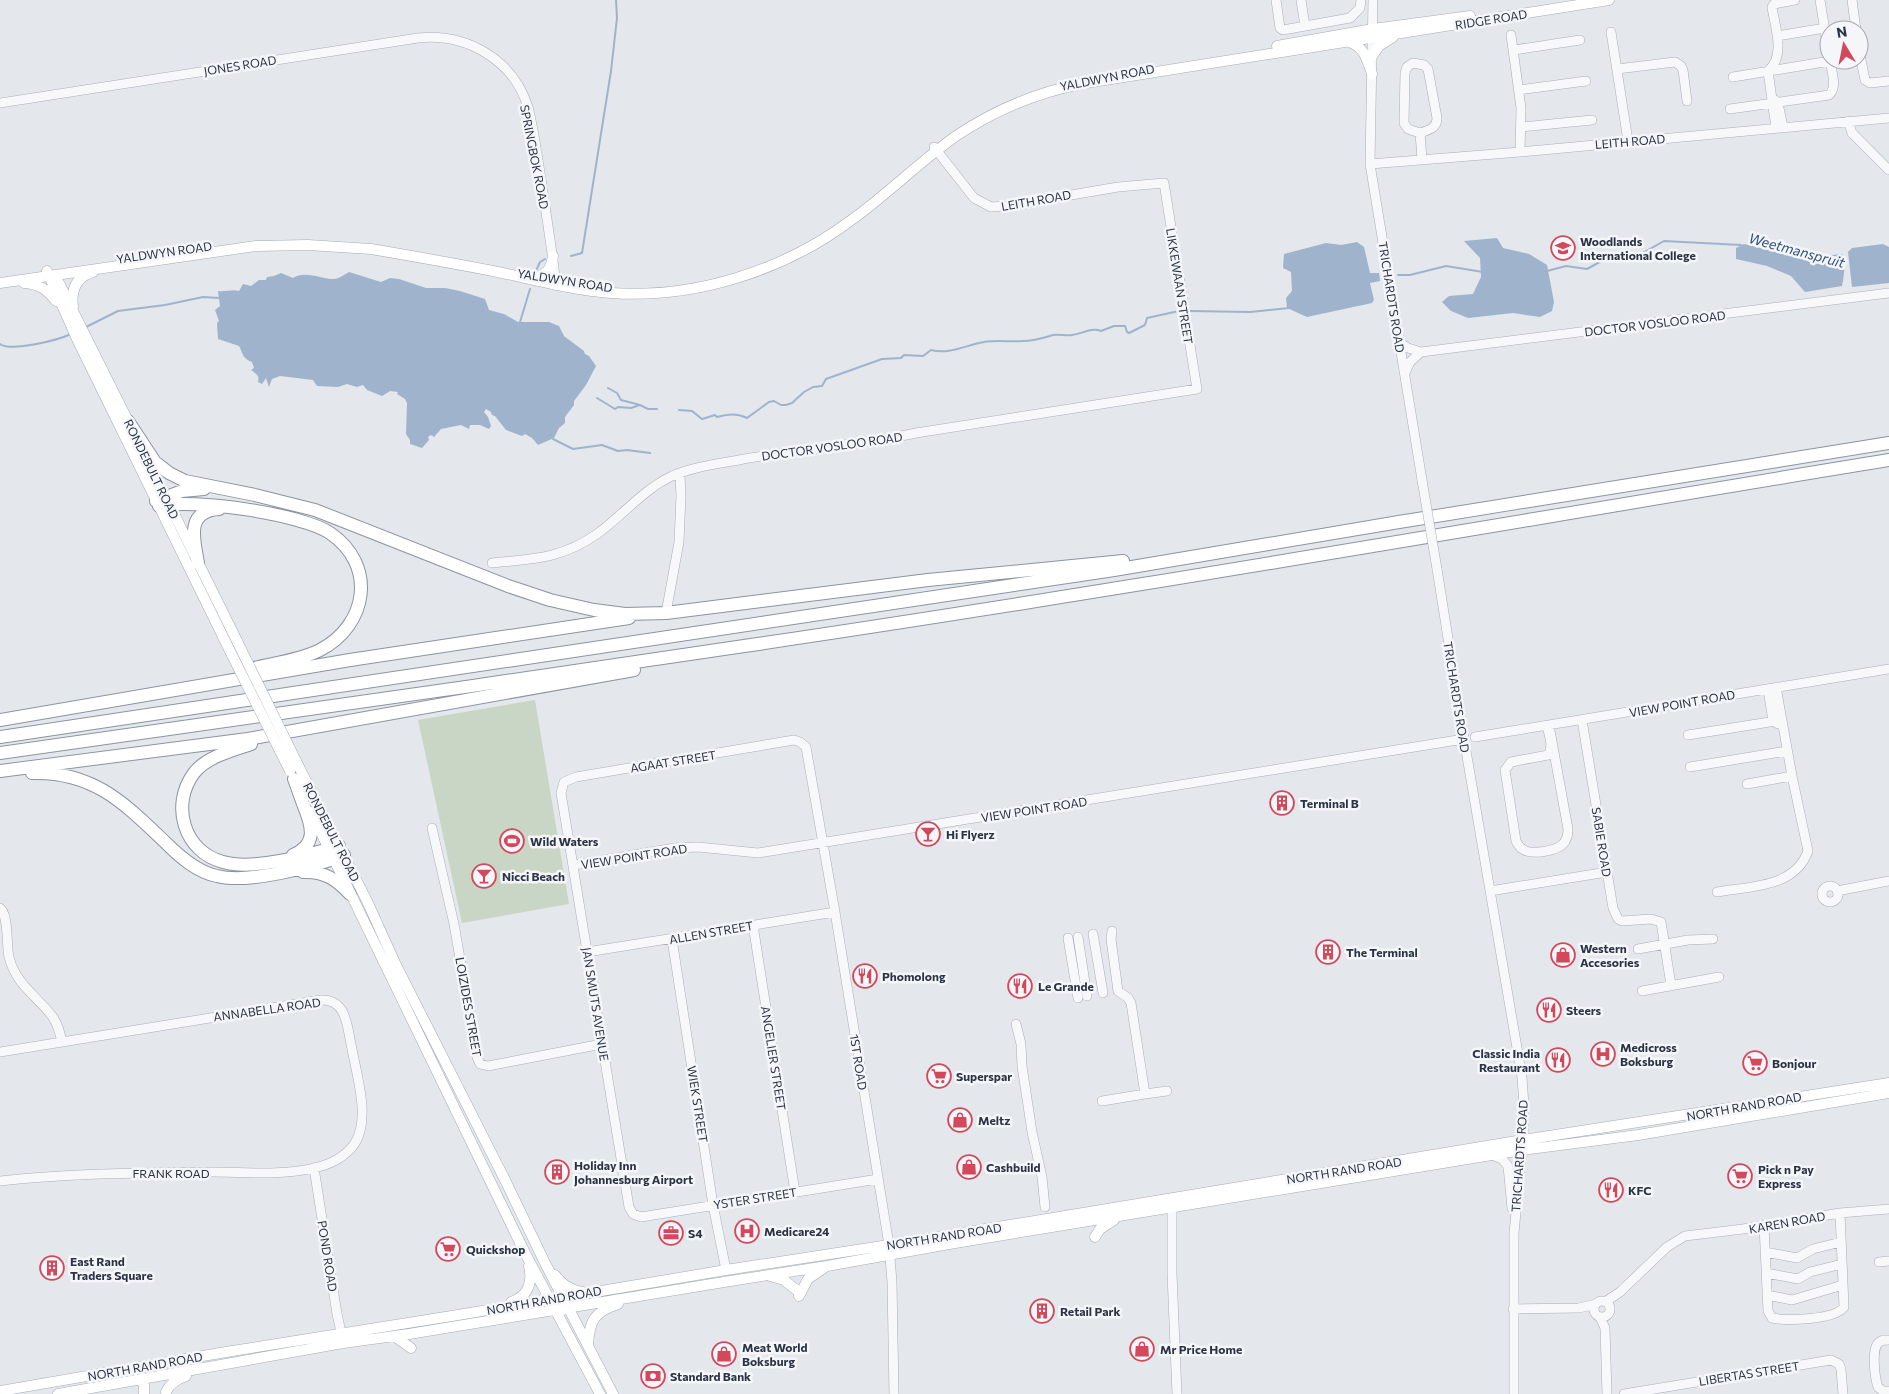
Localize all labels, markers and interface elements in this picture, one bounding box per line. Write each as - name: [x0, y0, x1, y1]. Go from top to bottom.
- street label: RIDGE ROAD: [1454, 6, 1528, 32]
- north arrow: [1819, 20, 1869, 70]
- text: N: [1835, 22, 1848, 41]
- street label: JONES ROAD: [203, 52, 278, 79]
- street label: YALDWYN ROAD: [1058, 61, 1156, 93]
- street label: SPRINGBOK ROAD: [518, 104, 552, 211]
- street label: LEITH ROAD: [1594, 131, 1666, 151]
- street label: LEITH ROAD: [1000, 187, 1072, 213]
- street label: LIKKEWAAN STREET: [1164, 227, 1196, 345]
- water label: Weetmanspruit: [1747, 229, 1847, 271]
- place label: Woodlands International College: [1580, 234, 1696, 262]
- school or university icon: Woodlands International College: [1550, 235, 1576, 261]
- street label: YALDWYN ROAD: [115, 238, 213, 266]
- street label: TRICHARDTS ROAD: [1376, 240, 1408, 354]
- street label: YALDWYN ROAD: [516, 266, 614, 294]
- street label: DOCTOR VOSLOO ROAD: [1584, 307, 1727, 339]
- street label: RONDEBULT ROAD: [122, 417, 182, 521]
- street label: DOCTOR VOSLOO ROAD: [761, 429, 903, 463]
- street label: TRICHARDTS ROAD: [1441, 640, 1473, 754]
- street label: VIEW POINT ROAD: [1628, 687, 1736, 719]
- street label: AGAAT STREET: [629, 747, 717, 775]
- street label: RONDEBULT ROAD: [301, 780, 363, 884]
- building icon: Terminal B: [1269, 790, 1295, 816]
- street label: VIEW POINT ROAD: [980, 794, 1088, 824]
- place label: Terminal B: [1300, 796, 1359, 810]
- street label: SABIE ROAD: [1590, 806, 1614, 878]
- bar icon: Hi Flyerz: [915, 821, 941, 847]
- place label: Hi Flyerz: [946, 827, 995, 841]
- sports icon: Wild Waters: [499, 828, 525, 854]
- place label: Wild Waters: [530, 834, 599, 848]
- street label: VIEW POINT ROAD: [580, 841, 688, 871]
- bar icon: Nicci Beach: [471, 863, 497, 889]
- place label: Nicci Beach: [502, 869, 565, 883]
- street label: ALLEN STREET: [668, 918, 754, 946]
- building icon: The Terminal: [1315, 939, 1341, 965]
- place label: Western Accesories: [1580, 941, 1640, 969]
- shop icon: Western Accesories: [1550, 942, 1576, 968]
- place label: The Terminal: [1346, 945, 1418, 959]
- street label: JAN SMUTS AVENUE: [579, 946, 612, 1062]
- street label: LOIZIDES STREET: [453, 956, 485, 1058]
- restaurant icon: Phomolong: [852, 963, 878, 989]
- place label: Phomolong: [882, 969, 946, 983]
- restaurant icon: Le Grande: [1007, 973, 1033, 999]
- place label: Le Grande: [1038, 979, 1094, 993]
- street label: ANNABELLA ROAD: [212, 995, 322, 1023]
- restaurant icon: Steers: [1536, 997, 1562, 1023]
- place label: Steers: [1566, 1003, 1602, 1017]
- street label: ANGELIER STREET: [759, 1005, 789, 1111]
- street label: 1ST ROAD: [848, 1033, 870, 1091]
- place label: Medicross Boksburg: [1620, 1040, 1677, 1068]
- hospital icon: Medicross Boksburg: [1590, 1041, 1616, 1067]
- place label: Classic India Restaurant: [1472, 1046, 1540, 1074]
- restaurant icon: Classic India Restaurant: [1545, 1047, 1571, 1073]
- supermarket icon: Bonjour: [1742, 1050, 1768, 1076]
- place label: Bonjour: [1772, 1056, 1816, 1070]
- supermarket icon: Superspar: [926, 1063, 952, 1089]
- street label: WIEK STREET: [685, 1065, 711, 1144]
- place label: Superspar: [956, 1069, 1012, 1083]
- street label: NORTH RAND ROAD: [1685, 1089, 1803, 1123]
- street label: TRICHARDTS ROAD: [1508, 1099, 1530, 1213]
- shop icon: Meltz: [947, 1107, 973, 1133]
- place label: Meltz: [978, 1113, 1010, 1127]
- shop icon: Cashbuild: [956, 1154, 982, 1180]
- street label: NORTH RAND ROAD: [1285, 1154, 1403, 1186]
- place label: Holiday Inn Johannesburg Airport: [574, 1158, 693, 1187]
- building icon: Holiday Inn Johannesburg Airport: [544, 1159, 570, 1185]
- place label: Cashbuild: [986, 1160, 1041, 1174]
- place label: Pick n Pay Express: [1758, 1162, 1814, 1190]
- supermarket icon: Pick n Pay Express: [1727, 1163, 1753, 1189]
- street label: FRANK ROAD: [132, 1166, 210, 1180]
- restaurant icon: KFC: [1598, 1177, 1624, 1203]
- place label: KFC: [1628, 1183, 1652, 1197]
- street label: YSTER STREET: [712, 1184, 798, 1211]
- street label: KAREN ROAD: [1748, 1208, 1826, 1236]
- hospital icon: Medicare24: [734, 1218, 760, 1244]
- street label: POND ROAD: [315, 1219, 341, 1293]
- office icon: S4: [658, 1220, 684, 1246]
- street label: NORTH RAND ROAD: [885, 1220, 1003, 1252]
- place label: Medicare24: [764, 1224, 830, 1238]
- place label: S4: [688, 1226, 703, 1240]
- supermarket icon: Quickshop: [435, 1236, 461, 1262]
- place label: Quickshop: [466, 1242, 525, 1256]
- place label: East Rand Traders Square: [70, 1254, 153, 1282]
- building icon: East Rand Traders Square: [39, 1255, 65, 1281]
- street label: NORTH RAND ROAD: [485, 1283, 603, 1317]
- building icon: Retail Park: [1029, 1298, 1055, 1324]
- place label: Retail Park: [1060, 1304, 1120, 1318]
- shop icon: Mr Price Home: [1129, 1336, 1155, 1362]
- place label: Meat World Boksburg: [742, 1340, 808, 1368]
- shop icon: Meat World Boksburg: [711, 1341, 737, 1367]
- place label: Mr Price Home: [1160, 1342, 1242, 1356]
- street label: NORTH RAND ROAD: [86, 1349, 204, 1383]
- street label: LIBERTAS STREET: [1698, 1358, 1801, 1388]
- bank icon: Standard Bank: [640, 1363, 666, 1389]
- place label: Standard Bank: [670, 1369, 751, 1383]

